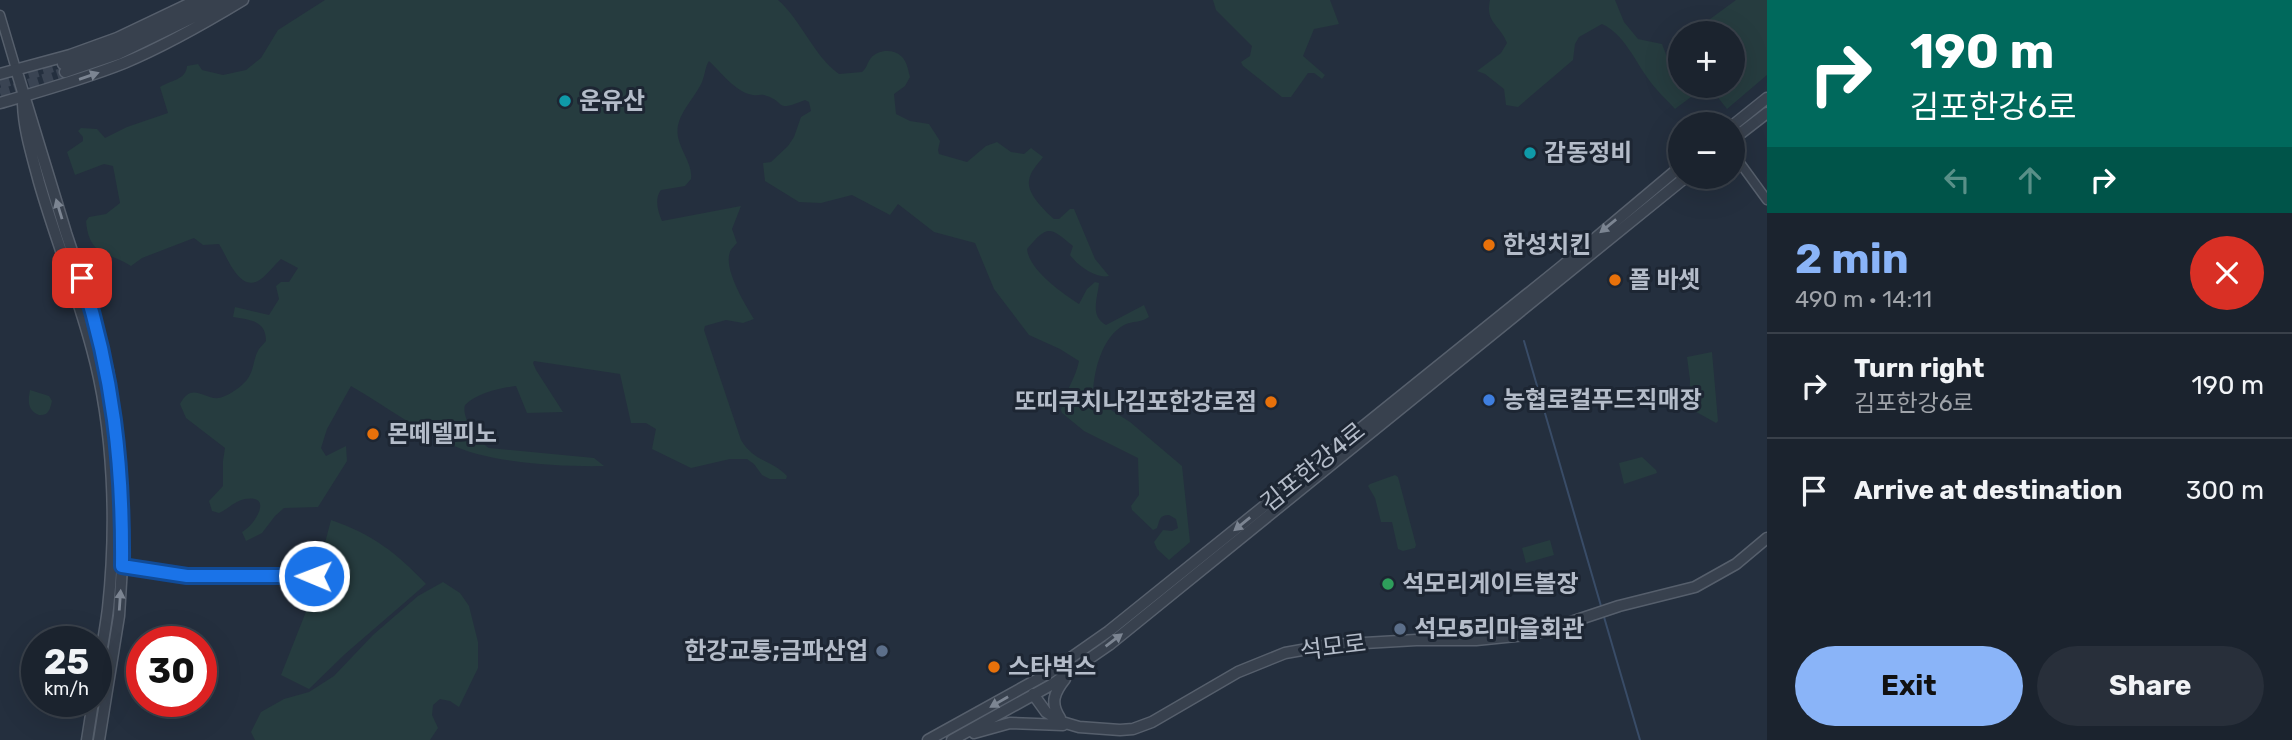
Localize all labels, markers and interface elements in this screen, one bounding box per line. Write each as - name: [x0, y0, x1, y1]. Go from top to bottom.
- map controls: [1668, 21, 1745, 189]
- button: +: [1668, 21, 1745, 98]
- text: 190 m: [1910, 22, 2054, 80]
- icon: right: [1795, 28, 1886, 119]
- one-way arrow: [78, 70, 99, 81]
- place label: 운유산: [579, 87, 645, 115]
- text: 김포한강6로: [1910, 88, 2077, 126]
- marker: 운유산: [557, 93, 573, 109]
- button: −: [1668, 112, 1745, 189]
- place label: 감동정비: [1544, 139, 1632, 167]
- marker: 감동정비: [1522, 145, 1538, 161]
- icon: left: [1938, 161, 1976, 199]
- icon: ahead: [2011, 161, 2049, 199]
- icon: right: [2084, 161, 2122, 199]
- one-way arrow: [53, 199, 63, 220]
- one-way arrow: [1600, 219, 1618, 234]
- place label: 한성치킨: [1503, 231, 1591, 259]
- text: 2 min: [1795, 234, 1909, 284]
- button: close: [2190, 236, 2264, 310]
- marker: 한성치킨: [1481, 237, 1497, 253]
- pin: [52, 248, 112, 308]
- icon: arrive: [63, 259, 101, 297]
- place label: 폴 바셋: [1629, 266, 1700, 294]
- marker: 폴 바셋: [1607, 272, 1623, 288]
- text: 490 m · 14:11: [1795, 285, 1932, 313]
- text: Turn right: [1854, 353, 1984, 384]
- icon: right: [1795, 367, 1833, 405]
- text: 190 m: [2191, 370, 2264, 401]
- place label: 농협로컬푸드직매장: [1503, 386, 1702, 414]
- place label: 또띠쿠치나김포한강로점: [1014, 388, 1257, 416]
- text: 김포한강6로: [1854, 389, 1974, 417]
- marker: 농협로컬푸드직매장: [1481, 392, 1497, 408]
- marker: 또띠쿠치나김포한강로점: [1263, 394, 1279, 410]
- street label: 김포한강4로: [1255, 417, 1371, 517]
- place label: 몬떼델피노: [387, 420, 497, 448]
- marker: 몬떼델피노: [365, 426, 381, 442]
- icon: arrive: [1795, 472, 1833, 510]
- text: Arrive at destination: [1854, 475, 2122, 506]
- text: 300 m: [2186, 475, 2264, 506]
- one-way arrow: [1233, 517, 1251, 532]
- position arrow: [277, 539, 351, 613]
- place label: 석모리게이트볼장: [1402, 570, 1579, 598]
- marker: 석모리게이트볼장: [1380, 576, 1396, 592]
- one-way arrow: [115, 589, 126, 611]
- place label: 석모5리마을회관: [1414, 615, 1584, 643]
- marker: 석모5리마을회관: [1392, 621, 1408, 637]
- speed limit sign: 30: [126, 626, 217, 717]
- street label: 석모로: [1298, 629, 1368, 665]
- one-way arrow: [1105, 633, 1123, 648]
- place label: 한강교통;금파산업: [684, 637, 868, 665]
- text: 25: [44, 641, 89, 683]
- marker: 한강교통;금파산업: [874, 643, 890, 659]
- button: Exit: [1795, 646, 2023, 726]
- button: Share: [2037, 646, 2264, 726]
- place label: 스타벅스: [1008, 653, 1096, 681]
- marker: 스타벅스: [986, 659, 1002, 675]
- text: km/h: [44, 678, 89, 700]
- one-way arrow: [990, 696, 1009, 708]

